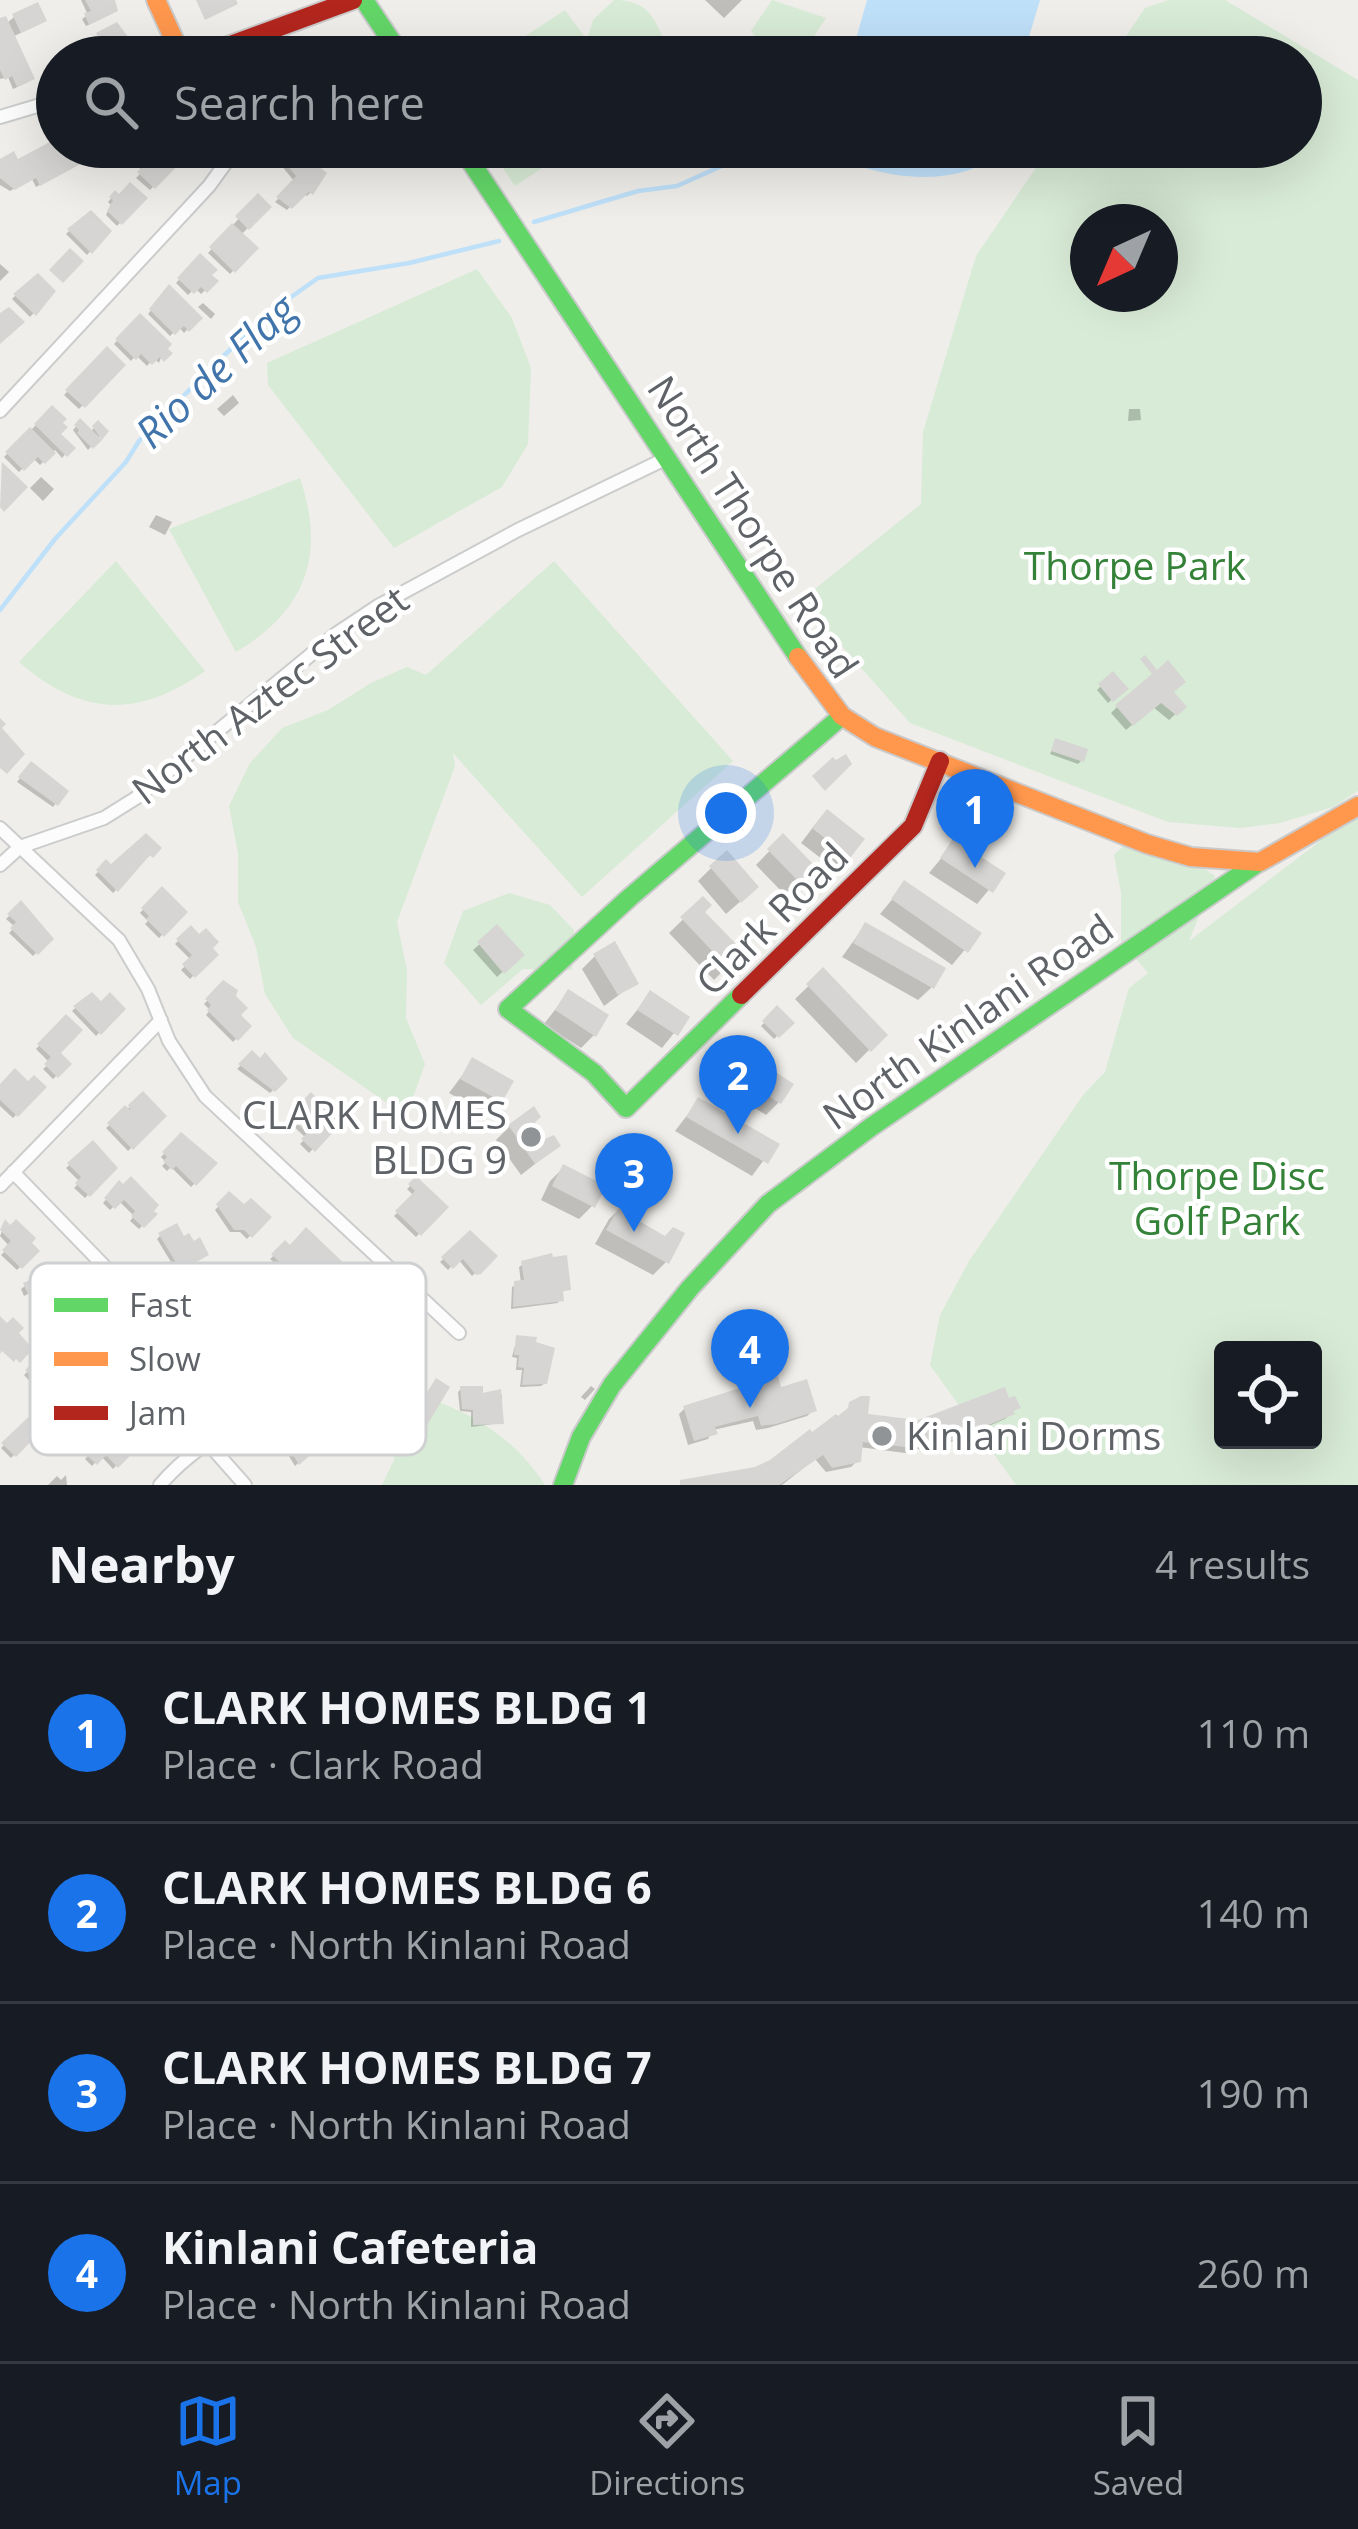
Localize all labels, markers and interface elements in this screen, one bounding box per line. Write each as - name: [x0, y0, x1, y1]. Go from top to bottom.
- search box: [36, 36, 1322, 168]
- icon: search: [78, 69, 144, 135]
- text: Search here: [174, 72, 425, 133]
- north arrow: [1070, 204, 1178, 312]
- water label: Rio de Flag: [122, 279, 310, 459]
- street label: North Thorpe Road: [637, 365, 872, 688]
- park label: Thorpe Park: [1024, 538, 1247, 591]
- street label: North Aztec Street: [120, 572, 418, 815]
- pin: 1: [936, 769, 1014, 868]
- your location: [696, 783, 756, 843]
- street label: Clark Road: [683, 830, 859, 1006]
- street label: North Kinlani Road: [812, 901, 1123, 1141]
- pin: 2: [699, 1035, 777, 1134]
- place label: CLARK HOMES BLDG 9: [242, 1087, 507, 1185]
- marker: CLARK HOMES BLDG 9: [518, 1124, 544, 1150]
- pin: 3: [595, 1133, 673, 1232]
- park label: Thorpe Disc Golf Park: [1109, 1148, 1325, 1246]
- legend: [30, 1263, 426, 1455]
- text: Fast: [129, 1282, 192, 1327]
- pin: 4: [711, 1309, 789, 1408]
- text: Slow: [129, 1336, 201, 1381]
- map controls: [1214, 1341, 1322, 1449]
- button: locate: [1214, 1341, 1322, 1449]
- text: Jam: [126, 1390, 187, 1435]
- place label: Kinlani Dorms: [906, 1408, 1161, 1461]
- marker: Kinlani Dorms: [869, 1423, 895, 1449]
- text: Nearby: [48, 1528, 235, 1598]
- text: 4 results: [1155, 1537, 1310, 1590]
- text: CLARK HOMES BLDG 1: [162, 1676, 652, 1737]
- text: 1: [76, 1706, 98, 1759]
- text: 110 m: [1197, 1706, 1310, 1759]
- text: Place · Clark Road: [162, 1737, 484, 1790]
- text: CLARK HOMES BLDG 6: [162, 1856, 652, 1917]
- text: 2: [76, 1886, 98, 1939]
- text: 140 m: [1197, 1886, 1310, 1939]
- text: Place · North Kinlani Road: [162, 1917, 631, 1970]
- text: CLARK HOMES BLDG 7: [162, 2036, 652, 2097]
- text: 3: [76, 2066, 98, 2119]
- text: 190 m: [1197, 2066, 1310, 2119]
- text: Place · North Kinlani Road: [162, 2097, 631, 2150]
- text: Kinlani Cafeteria: [162, 2216, 538, 2277]
- text: 4: [76, 2246, 98, 2299]
- text: 260 m: [1197, 2246, 1310, 2299]
- text: Place · North Kinlani Road: [162, 2277, 631, 2330]
- tab: Map: [174, 2388, 242, 2505]
- tab: Directions: [589, 2388, 745, 2505]
- tab: Saved: [1093, 2388, 1184, 2505]

